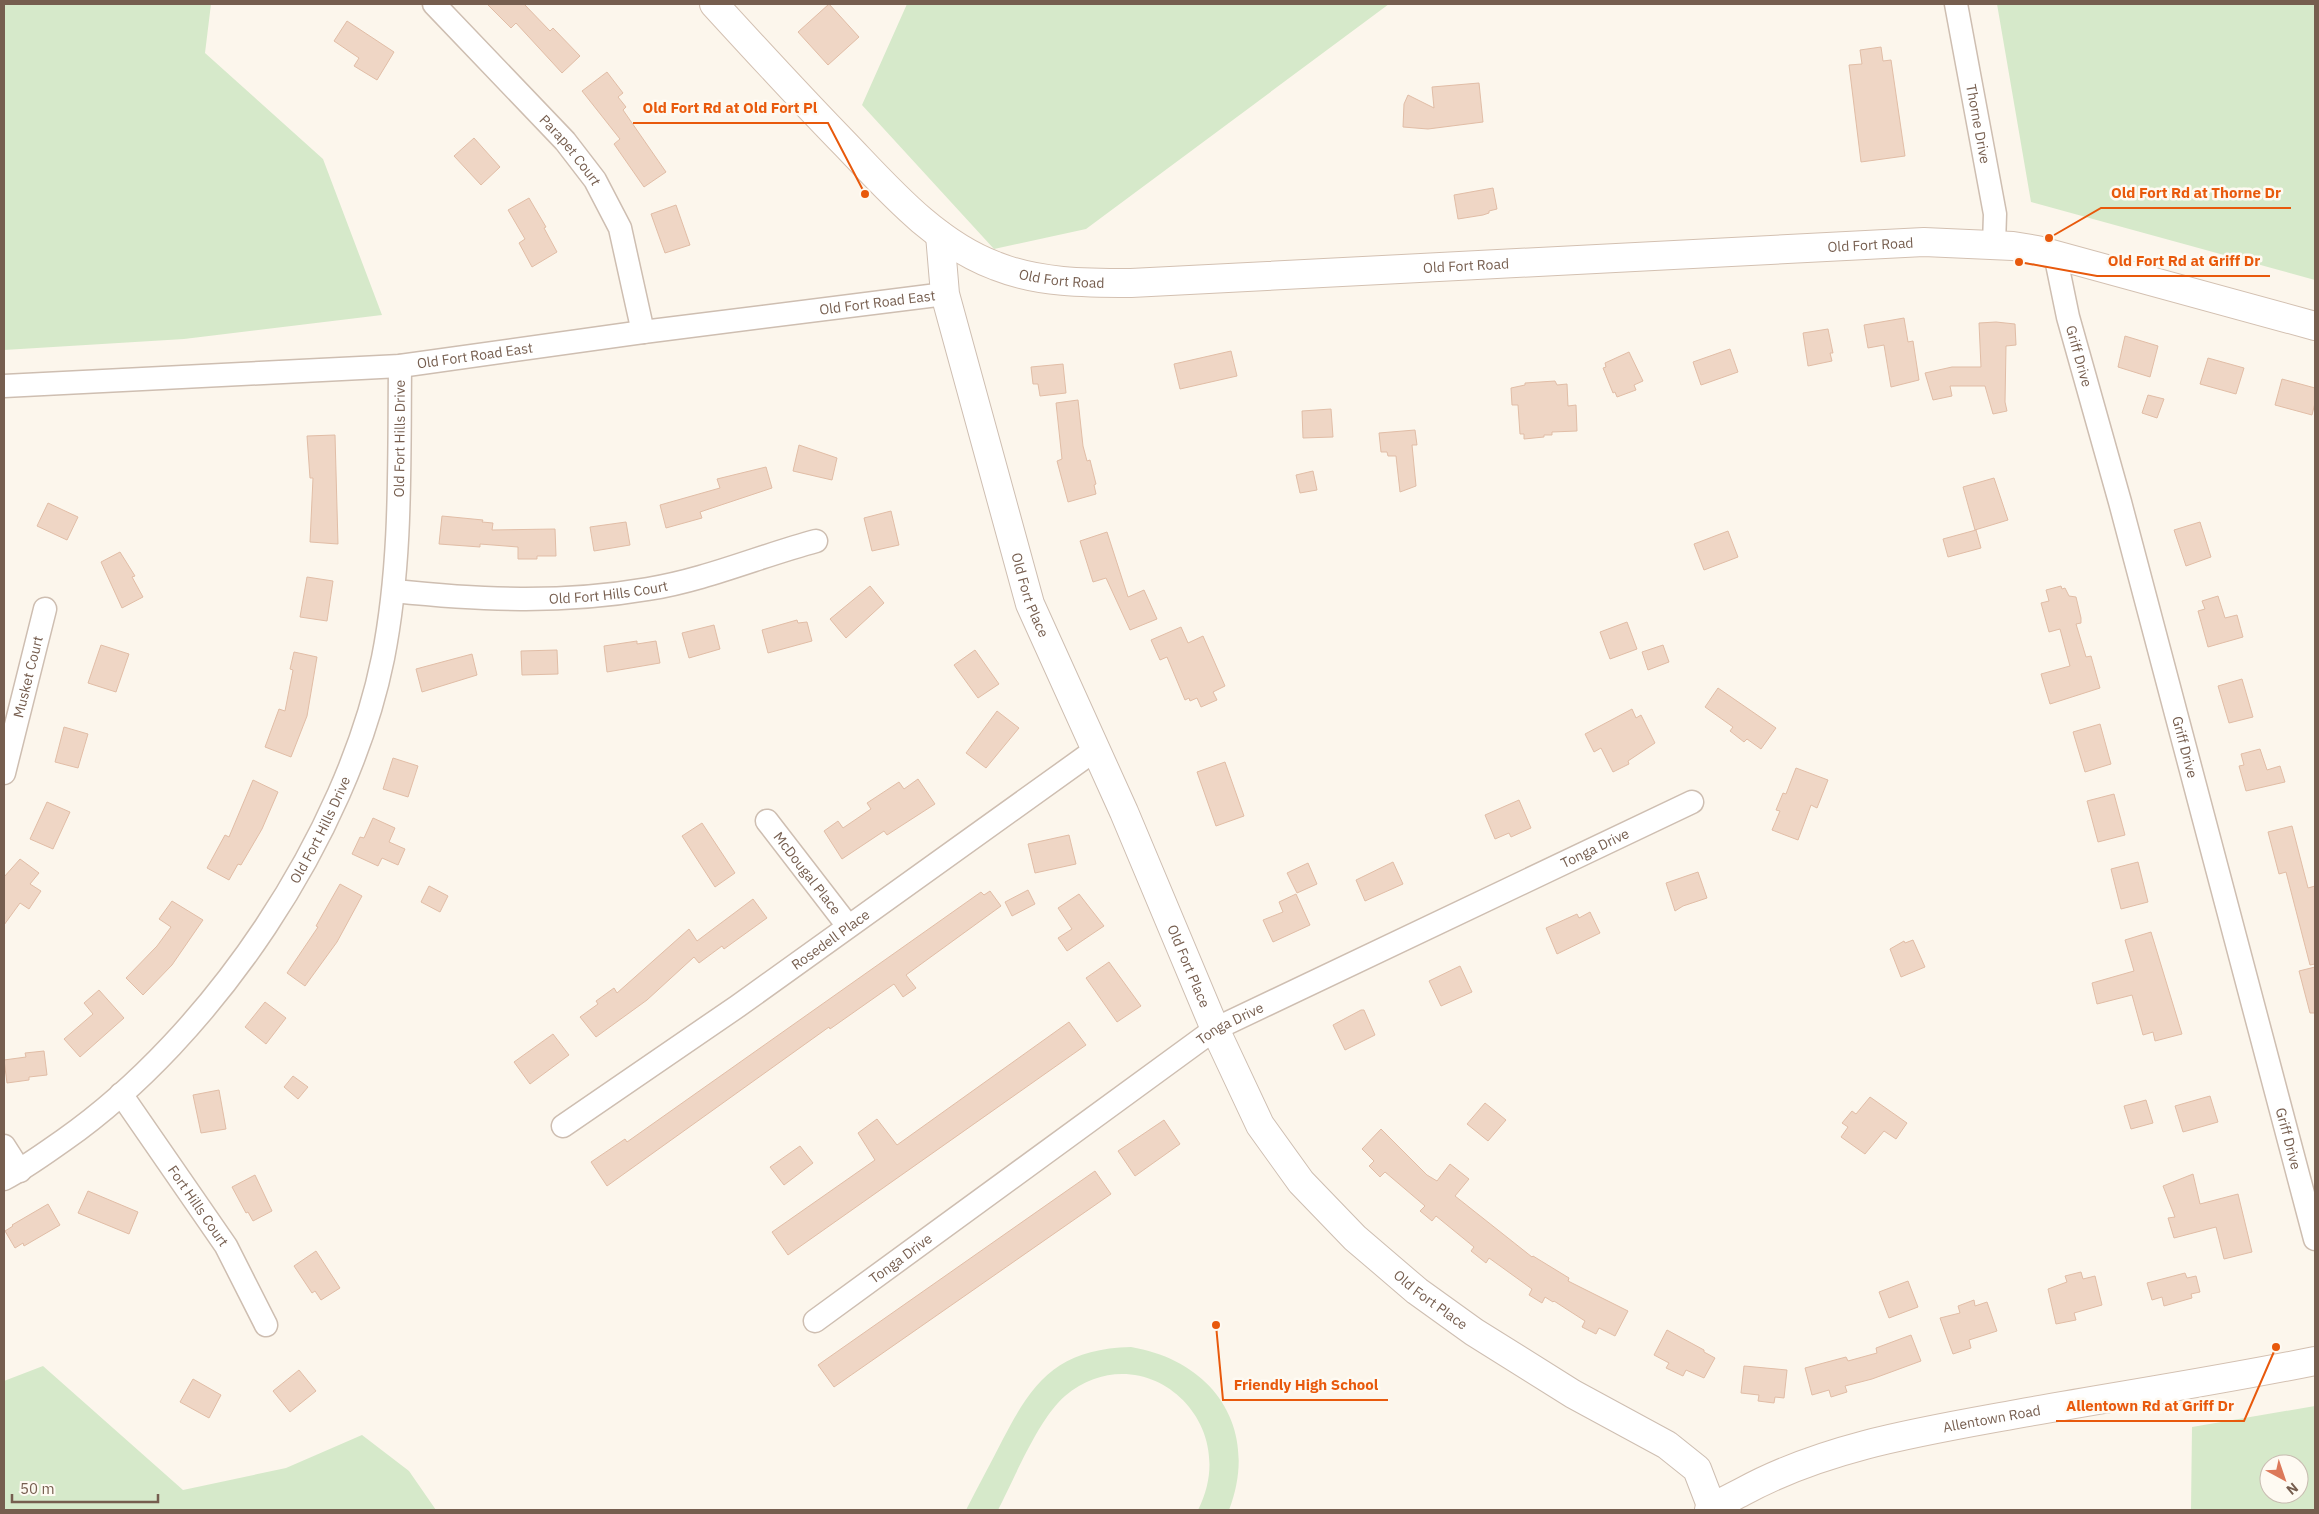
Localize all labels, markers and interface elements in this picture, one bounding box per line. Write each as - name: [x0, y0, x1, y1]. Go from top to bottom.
- street label: Thorne Drive: [1962, 83, 1995, 165]
- callout: Old Fort Rd at Old Fort Pl: [633, 93, 828, 123]
- text: Old Fort Rd at Old Fort Pl: [643, 98, 818, 117]
- street label: Parapet Court: [536, 111, 605, 188]
- callout: Old Fort Rd at Thorne Dr: [2101, 178, 2291, 208]
- text: Old Fort Rd at Thorne Dr: [2111, 183, 2281, 202]
- street label: Old Fort Road: [1827, 234, 1914, 256]
- callout: Old Fort Rd at Griff Dr: [2097, 246, 2270, 276]
- text: Old Fort Rd at Griff Dr: [2108, 251, 2260, 270]
- street label: Old Fort Road: [1423, 254, 1509, 277]
- street label: Old Fort Road: [1017, 265, 1105, 292]
- street label: Old Fort Road East: [818, 286, 936, 319]
- street label: Griff Drive: [2062, 323, 2096, 389]
- street label: Old Fort Road East: [416, 339, 534, 373]
- street label: Old Fort Hills Drive: [390, 379, 409, 498]
- street label: Old Fort Place: [1007, 551, 1053, 640]
- street label: Old Fort Hills Court: [549, 577, 670, 608]
- street label: Musket Court: [9, 634, 47, 720]
- street label: Griff Drive: [2168, 714, 2202, 780]
- street label: Old Fort Hills Drive: [286, 773, 354, 887]
- street label: Tonga Drive: [1558, 824, 1632, 872]
- street label: McDougal Place: [770, 828, 845, 919]
- street label: Rosedell Place: [788, 905, 873, 974]
- street label: Old Fort Place: [1163, 922, 1214, 1011]
- street label: Tonga Drive: [1193, 998, 1267, 1049]
- street label: Griff Drive: [2272, 1106, 2305, 1172]
- street label: Fort Hills Court: [164, 1162, 233, 1250]
- street label: Tonga Drive: [866, 1229, 936, 1287]
- street label: Old Fort Place: [1390, 1266, 1472, 1334]
- callout: Friendly High School: [1223, 1370, 1388, 1400]
- text: Friendly High School: [1234, 1375, 1379, 1394]
- callout: Allentown Rd at Griff Dr: [2056, 1391, 2244, 1421]
- text: Allentown Rd at Griff Dr: [2066, 1396, 2234, 1415]
- street label: Allentown Road: [1941, 1401, 2042, 1436]
- north arrow: [2259, 1454, 2309, 1504]
- scale bar: [12, 1472, 159, 1504]
- text: 50 m: [20, 1479, 55, 1498]
- text: N: [2283, 1479, 2302, 1499]

